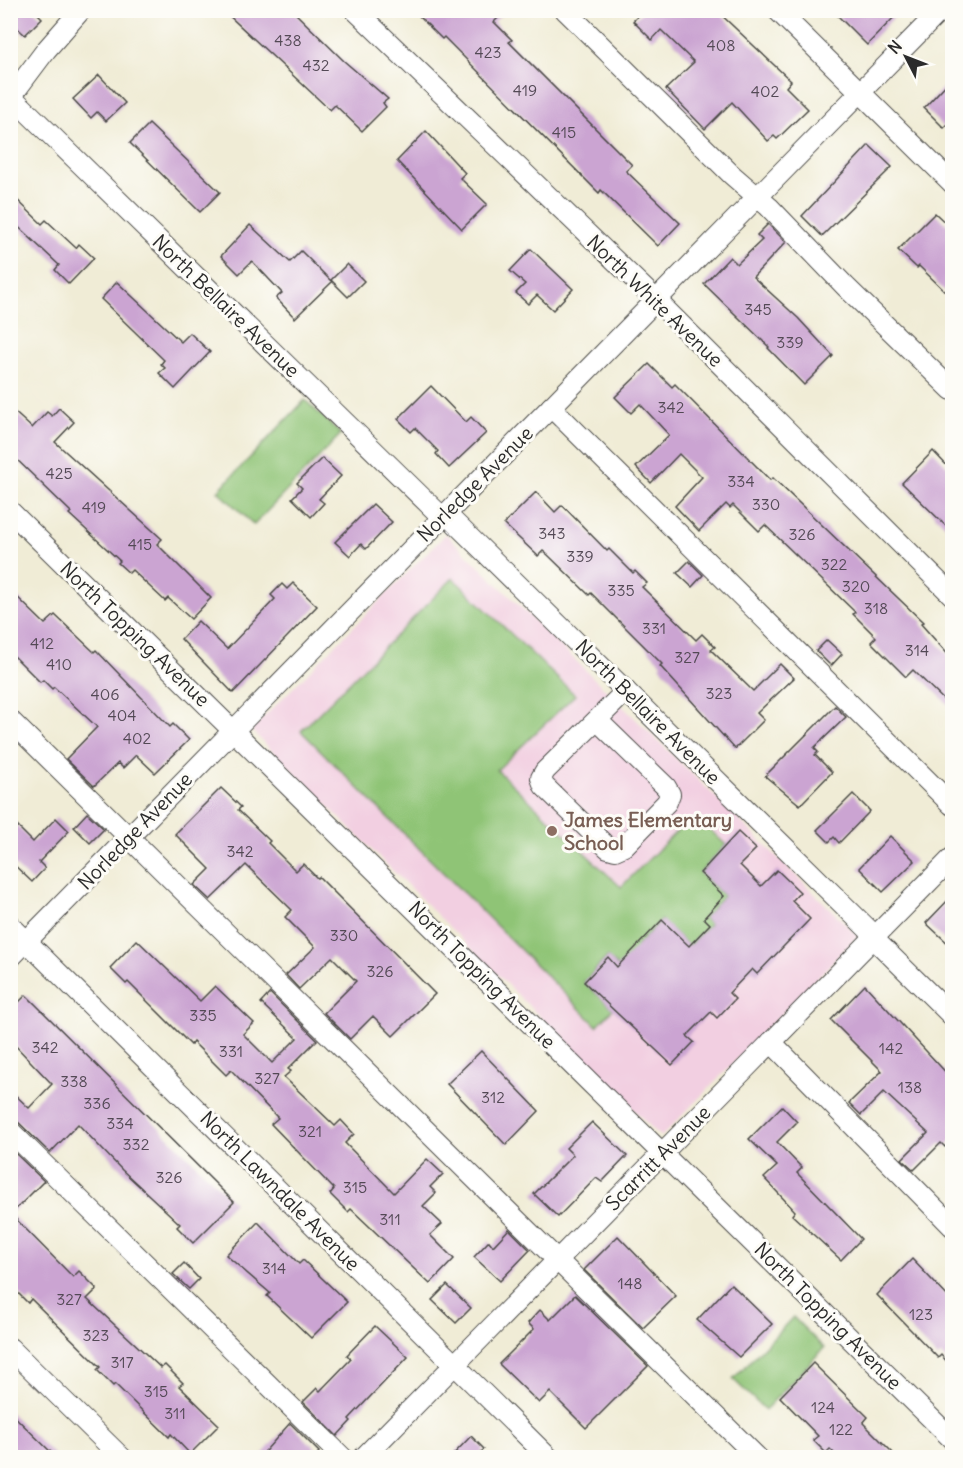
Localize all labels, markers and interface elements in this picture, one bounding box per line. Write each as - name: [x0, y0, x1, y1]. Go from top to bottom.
- north arrow: [876, 27, 936, 87]
- house number: 438: [274, 30, 302, 50]
- house number: 408: [707, 35, 736, 55]
- text: N: [884, 36, 906, 58]
- house number: 423: [474, 42, 502, 62]
- house number: 432: [302, 55, 330, 75]
- house number: 419: [513, 80, 537, 100]
- house number: 402: [751, 81, 780, 101]
- house number: 415: [552, 122, 576, 142]
- street label: North Bellaire Avenue: [148, 229, 305, 382]
- street label: North White Avenue: [582, 229, 729, 372]
- house number: 345: [744, 299, 772, 319]
- house number: 339: [776, 332, 804, 352]
- house number: 342: [657, 397, 685, 417]
- street label: Norledge Avenue: [411, 420, 538, 547]
- house number: 425: [45, 463, 73, 483]
- house number: 334: [727, 471, 755, 491]
- house number: 330: [752, 494, 780, 514]
- house number: 419: [82, 497, 106, 517]
- house number: 343: [538, 523, 566, 543]
- house number: 326: [788, 524, 816, 544]
- house number: 415: [128, 534, 152, 554]
- house number: 339: [566, 546, 594, 566]
- house number: 322: [821, 554, 848, 574]
- street label: North Topping Avenue: [55, 556, 215, 712]
- house number: 320: [842, 576, 870, 596]
- house number: 335: [607, 580, 635, 600]
- house number: 318: [864, 598, 888, 618]
- house number: 331: [642, 618, 666, 638]
- house number: 412: [30, 633, 54, 653]
- street label: North Bellaire Avenue: [571, 634, 726, 789]
- house number: 314: [905, 640, 929, 660]
- house number: 327: [674, 647, 700, 667]
- house number: 410: [46, 654, 72, 674]
- house number: 323: [706, 683, 732, 703]
- house number: 406: [90, 684, 120, 704]
- house number: 404: [107, 705, 137, 725]
- house number: 402: [123, 728, 152, 748]
- street label: Norledge Avenue: [72, 767, 197, 895]
- place label: James Elementary School: [564, 807, 732, 855]
- marker: James Elementary School: [545, 824, 559, 838]
- house number: 342: [226, 841, 254, 861]
- street label: North Topping Avenue: [403, 896, 561, 1054]
- house number: 330: [330, 925, 358, 945]
- house number: 326: [366, 961, 394, 981]
- house number: 335: [189, 1005, 217, 1025]
- house number: 342: [31, 1037, 59, 1057]
- house number: 142: [879, 1038, 903, 1058]
- house number: 331: [219, 1041, 243, 1061]
- house number: 327: [254, 1068, 280, 1088]
- house number: 338: [60, 1071, 88, 1091]
- house number: 138: [898, 1077, 922, 1097]
- house number: 312: [481, 1087, 505, 1107]
- house number: 336: [83, 1093, 111, 1113]
- street label: Scarritt Avenue: [600, 1100, 716, 1216]
- street label: North Lawndale Avenue: [195, 1106, 365, 1276]
- house number: 334: [106, 1113, 134, 1133]
- house number: 321: [298, 1121, 322, 1141]
- house number: 332: [123, 1134, 150, 1154]
- house number: 326: [155, 1167, 183, 1187]
- house number: 315: [343, 1177, 367, 1197]
- house number: 311: [379, 1209, 401, 1229]
- street label: North Topping Avenue: [749, 1237, 907, 1395]
- house number: 314: [262, 1258, 286, 1278]
- house number: 148: [618, 1273, 642, 1293]
- house number: 327: [56, 1289, 82, 1309]
- house number: 123: [909, 1304, 933, 1324]
- house number: 323: [83, 1325, 109, 1345]
- house number: 317: [110, 1352, 134, 1372]
- house number: 315: [144, 1381, 168, 1401]
- house number: 124: [811, 1397, 835, 1417]
- house number: 311: [164, 1403, 186, 1423]
- house number: 122: [829, 1419, 853, 1439]

